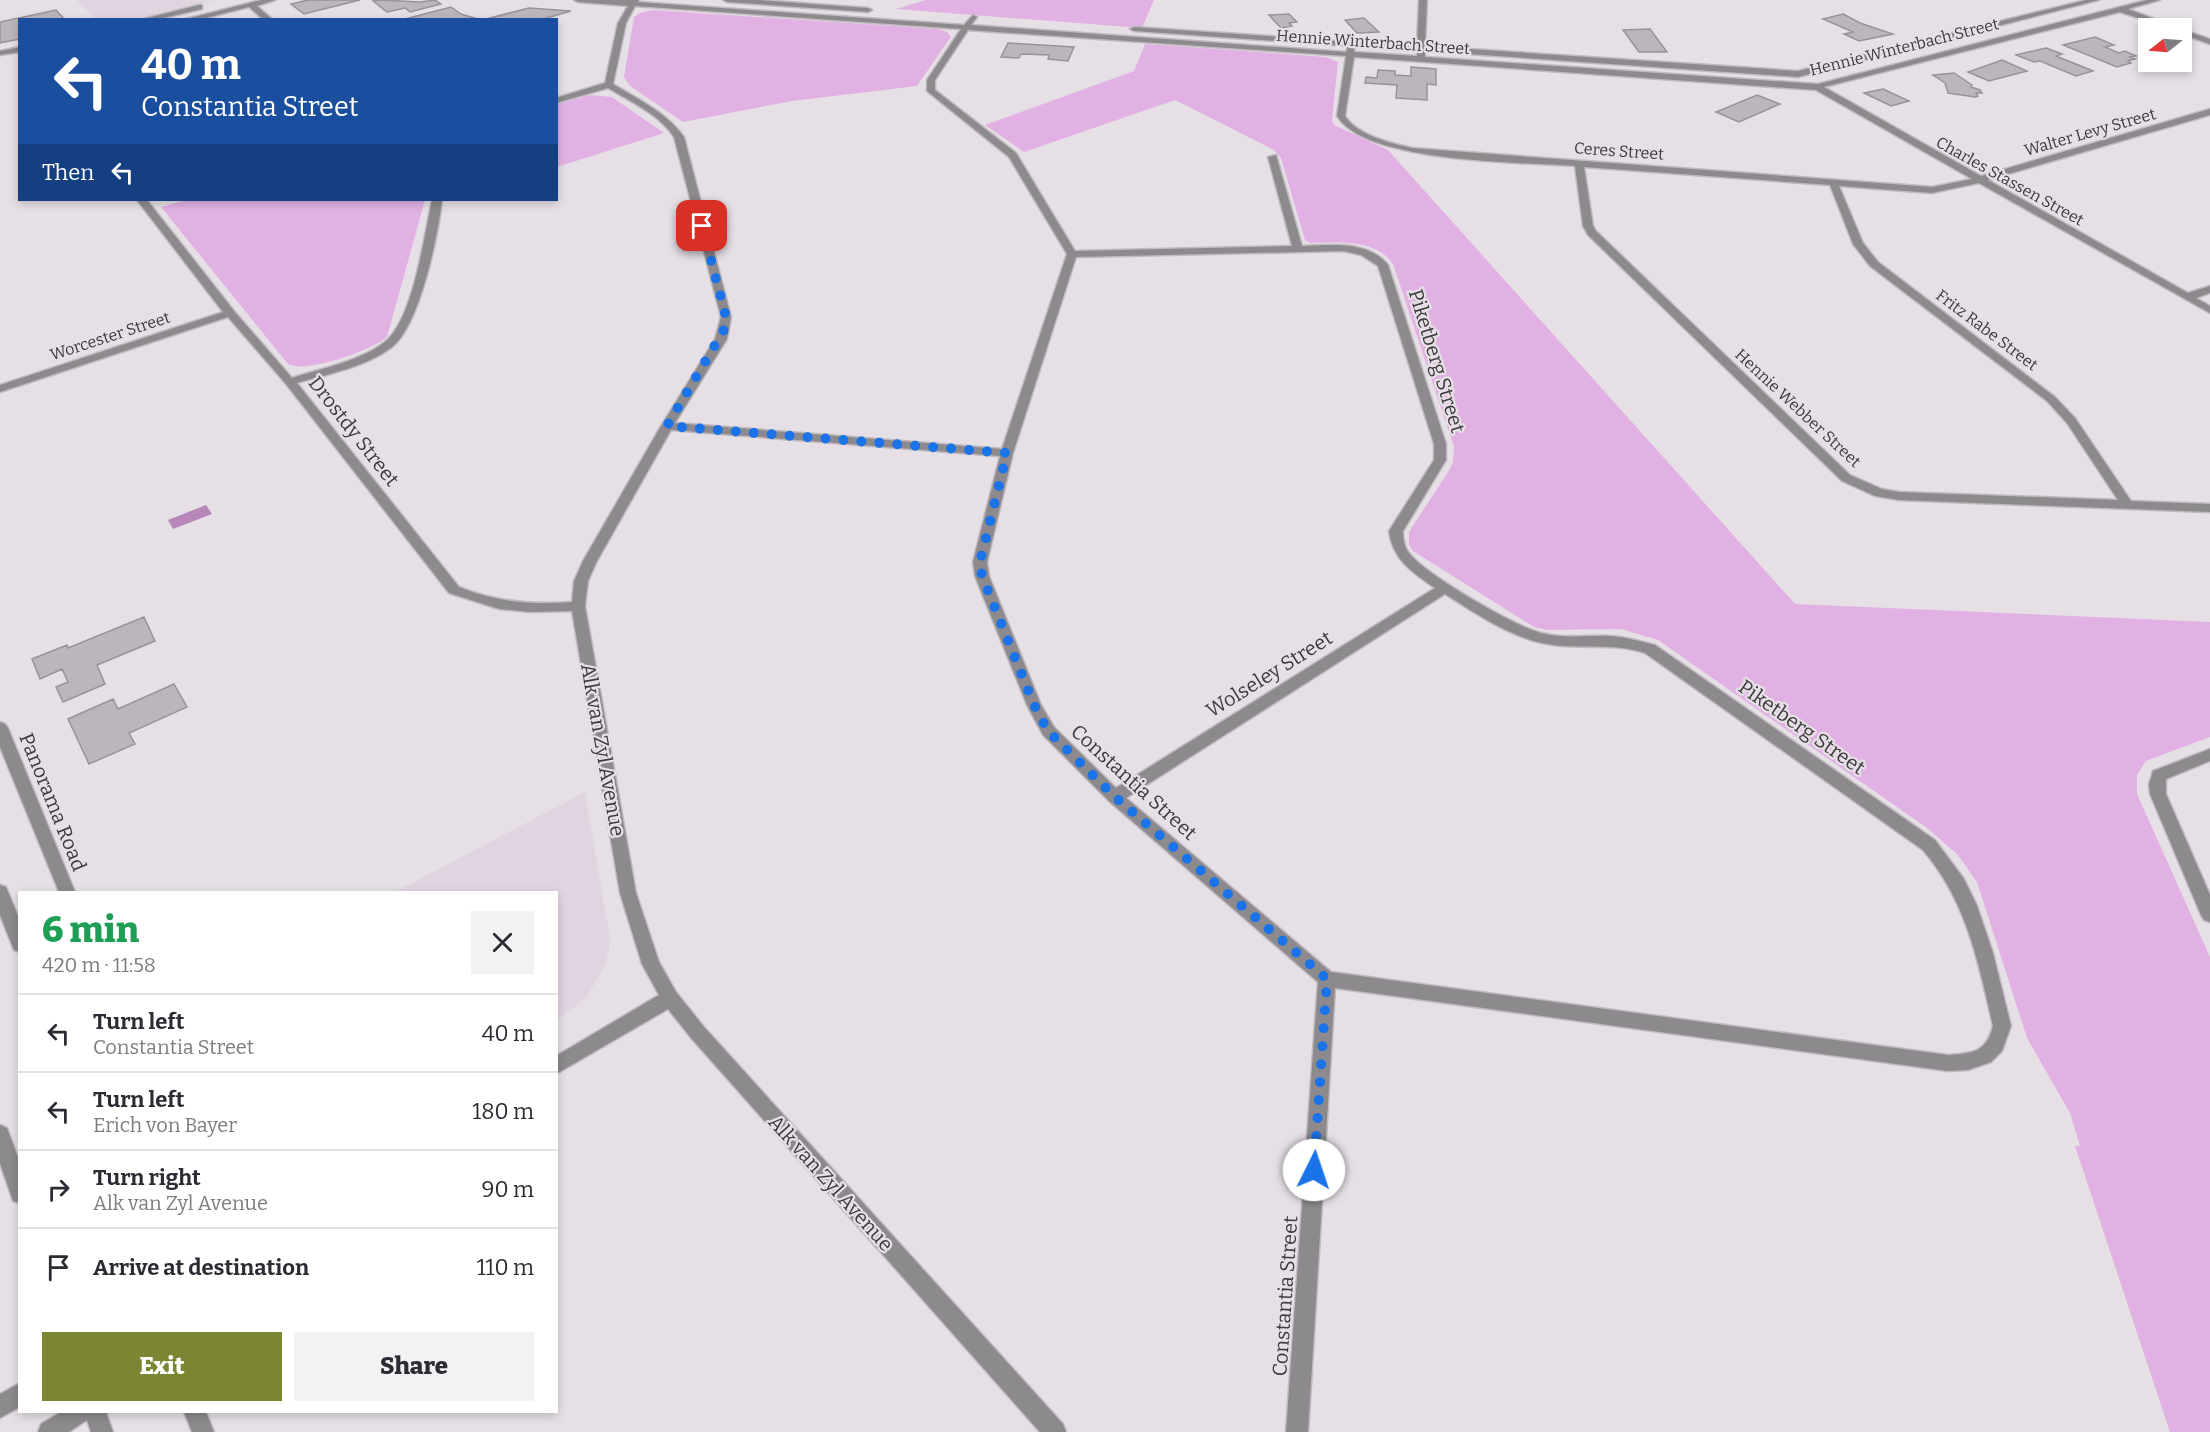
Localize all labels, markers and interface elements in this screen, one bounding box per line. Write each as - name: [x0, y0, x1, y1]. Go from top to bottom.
- street label: Hennie Winterbach Street: [1808, 14, 2001, 80]
- north arrow: [2138, 18, 2192, 72]
- map controls: [2138, 18, 2192, 72]
- street label: Hennie Winterbach Street: [1276, 26, 1471, 58]
- text: 40 m: [141, 40, 241, 90]
- icon: left: [42, 42, 120, 120]
- text: Constantia Street: [141, 91, 358, 123]
- street label: Walter Levy Street: [2022, 104, 2158, 160]
- street label: Charles Stassen Street: [1933, 132, 2087, 230]
- street label: Ceres Street: [1573, 138, 1665, 164]
- icon: left: [106, 156, 139, 189]
- text: Then: [42, 159, 94, 186]
- pin: [676, 200, 727, 251]
- icon: arrive: [685, 209, 718, 242]
- street label: Piketberg Street: [1404, 286, 1470, 436]
- street label: Fritz Rabe Street: [1932, 286, 2042, 375]
- street label: Worcester Street: [48, 308, 173, 364]
- street label: Hennie Webber Street: [1731, 345, 1865, 471]
- street label: Drostdy Street: [304, 371, 404, 491]
- street label: Wolseley Street: [1202, 626, 1336, 722]
- street label: Alk van Zyl Avenue: [576, 662, 630, 838]
- street label: Piketberg Street: [1734, 674, 1870, 780]
- street label: Constantia Street: [1066, 719, 1202, 845]
- street label: Panorama Road: [14, 729, 92, 875]
- text: 6 min: [42, 908, 139, 952]
- button: close: [471, 911, 534, 974]
- text: 420 m · 11:58: [42, 953, 156, 977]
- text: Turn left: [93, 1008, 185, 1035]
- icon: left: [42, 1017, 75, 1050]
- text: 40 m: [482, 1020, 534, 1047]
- text: Constantia Street: [93, 1035, 254, 1059]
- text: Turn left: [93, 1086, 185, 1113]
- icon: left: [42, 1095, 75, 1128]
- text: 180 m: [472, 1098, 534, 1125]
- street label: Alk van Zyl Avenue: [764, 1110, 898, 1256]
- text: Erich von Bayer: [93, 1113, 237, 1137]
- position arrow: [1282, 1138, 1346, 1202]
- text: Turn right: [93, 1164, 201, 1191]
- icon: right: [42, 1173, 75, 1206]
- text: 90 m: [482, 1176, 534, 1203]
- text: Alk van Zyl Avenue: [93, 1191, 268, 1215]
- street label: Constantia Street: [1267, 1215, 1303, 1377]
- icon: arrive: [42, 1251, 75, 1284]
- text: Arrive at destination: [93, 1254, 309, 1281]
- text: 110 m: [477, 1254, 534, 1281]
- button: Exit: [42, 1332, 282, 1401]
- button: Share: [294, 1332, 534, 1401]

